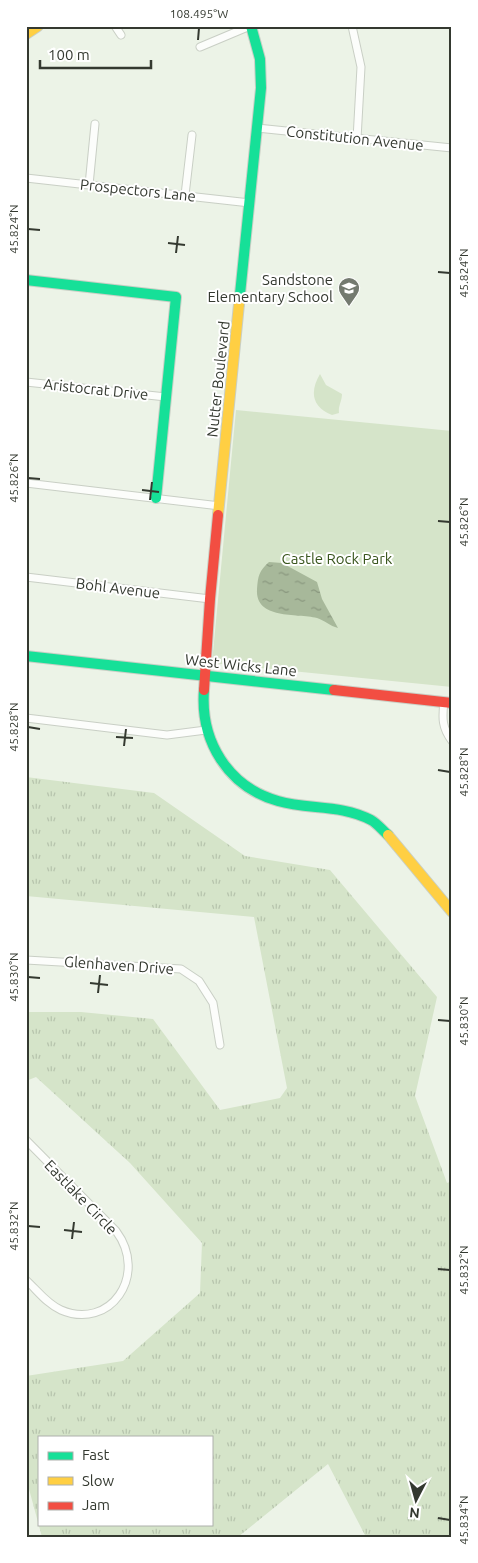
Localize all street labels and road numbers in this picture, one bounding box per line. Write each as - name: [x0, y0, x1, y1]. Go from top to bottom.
- street label: Constitution Avenue: [286, 122, 424, 154]
- street label: Prospectors Lane: [79, 175, 197, 205]
- street label: Nutter Boulevard: [203, 320, 233, 438]
- street label: Aristocrat Drive: [43, 375, 149, 403]
- street label: Bohl Avenue: [75, 574, 161, 602]
- street label: West Wicks Lane: [184, 651, 298, 679]
- street label: Glenhaven Drive: [64, 953, 174, 977]
- street label: Eastlake Circle: [41, 1156, 121, 1238]

